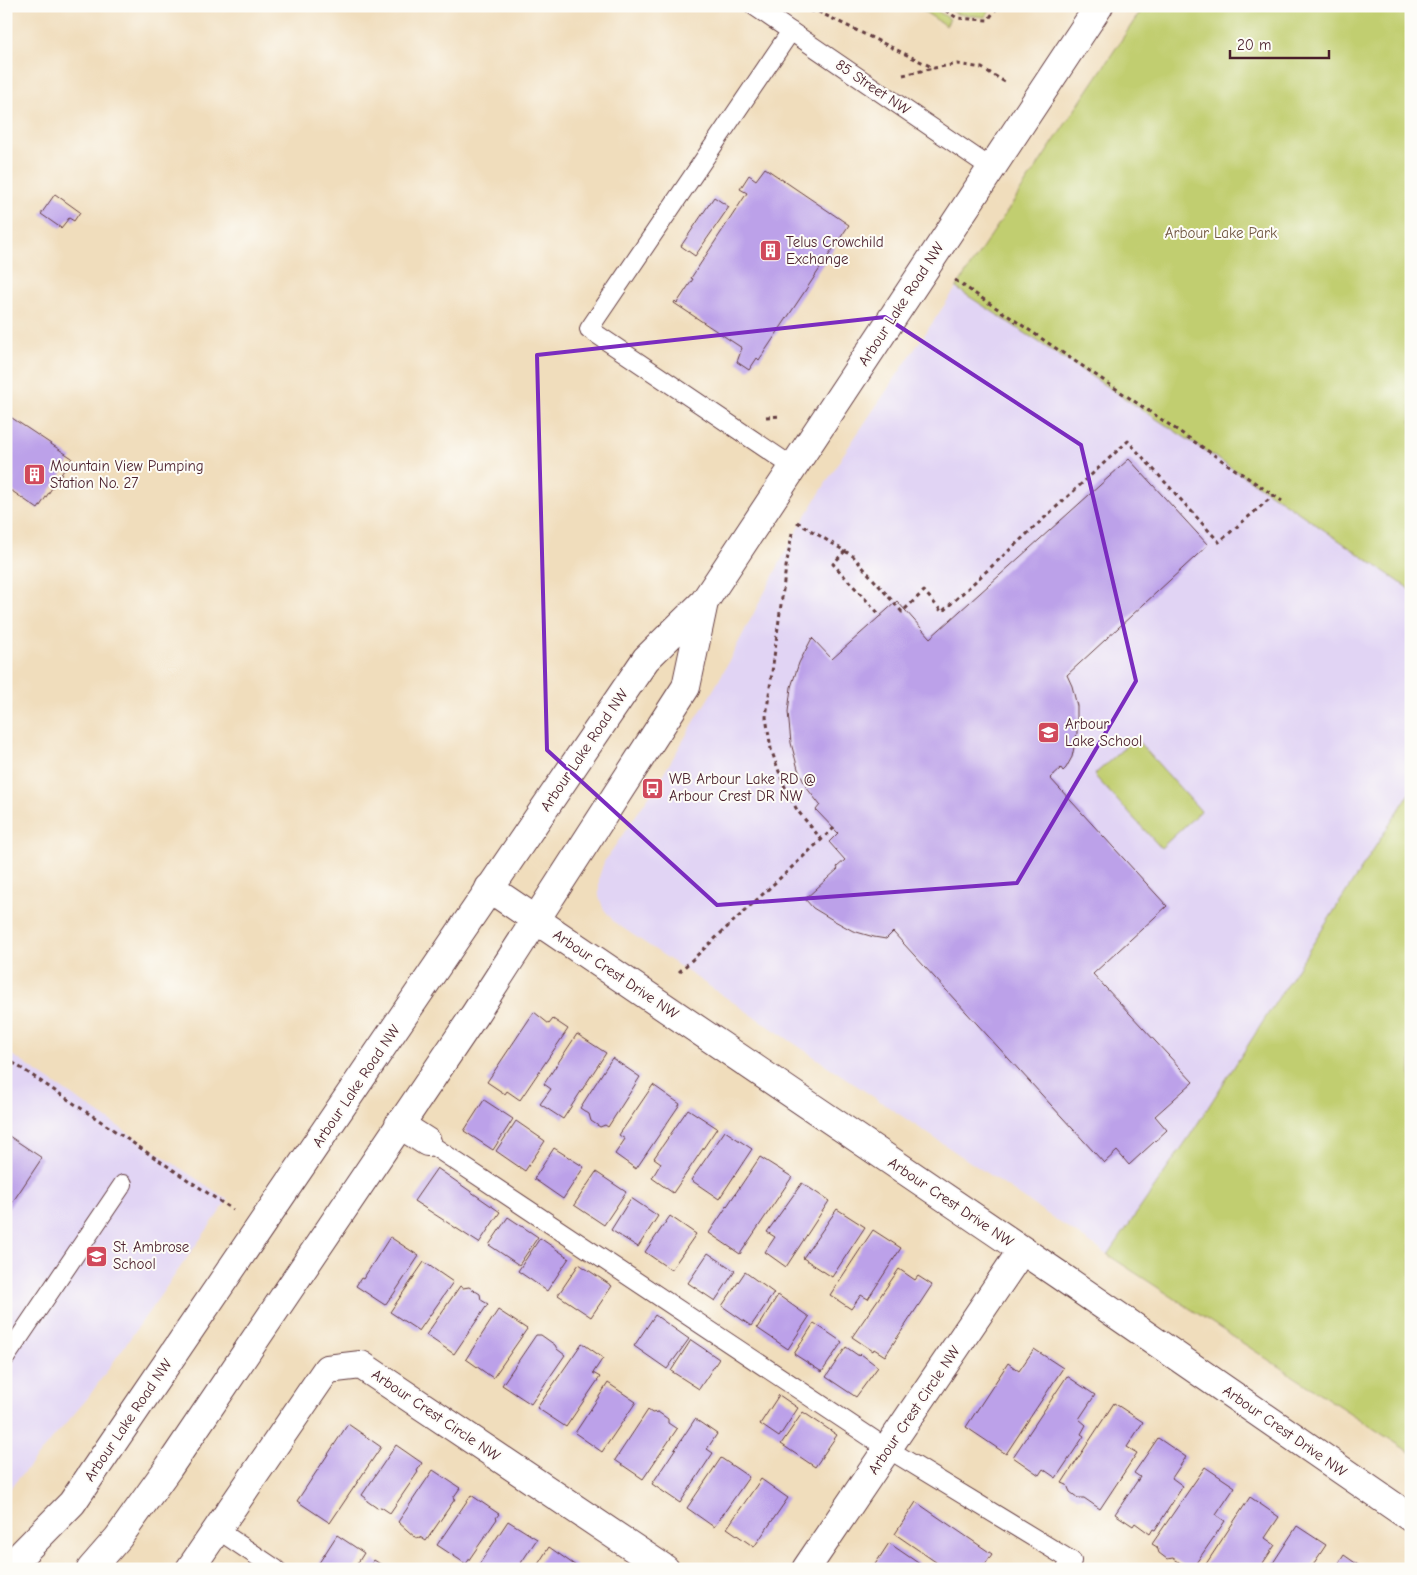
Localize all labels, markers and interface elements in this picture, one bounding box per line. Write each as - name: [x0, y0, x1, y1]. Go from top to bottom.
- scale bar: [1230, 28, 1328, 60]
- text: 20 m: [1237, 36, 1271, 54]
- street label: 85 Street NW: [832, 55, 914, 119]
- park label: Arbour Lake Park: [1165, 224, 1278, 242]
- place label: Telus Crowchild Exchange: [786, 233, 884, 268]
- building icon: Telus Crowchild Exchange: [758, 239, 782, 263]
- street label: Arbour Lake Road NW: [854, 239, 948, 369]
- place label: Mountain View Pumping Station No. 27: [50, 457, 204, 492]
- building icon: Mountain View Pumping Station No. 27: [22, 463, 46, 487]
- street label: Arbour Lake Road NW: [536, 685, 632, 815]
- place label: Arbour Lake School: [1065, 715, 1142, 750]
- school or university icon: Arbour Lake School: [1037, 721, 1061, 745]
- place label: WB Arbour Lake RD @ Arbour Crest DR NW: [669, 770, 816, 805]
- bus stop icon: WB Arbour Lake RD @ Arbour Crest DR NW: [641, 776, 665, 800]
- street label: Arbour Crest Drive NW: [550, 925, 682, 1023]
- street label: Arbour Lake Road NW: [308, 1021, 404, 1151]
- street label: Arbour Crest Drive NW: [885, 1153, 1017, 1251]
- place label: St. Ambrose School: [113, 1238, 190, 1273]
- school or university icon: St. Ambrose School: [85, 1244, 109, 1268]
- street label: Arbour Crest Circle NW: [864, 1342, 964, 1478]
- street label: Arbour Lake Road NW: [80, 1355, 176, 1485]
- street label: Arbour Crest Circle NW: [368, 1365, 504, 1465]
- street label: Arbour Crest Drive NW: [1219, 1381, 1351, 1481]

